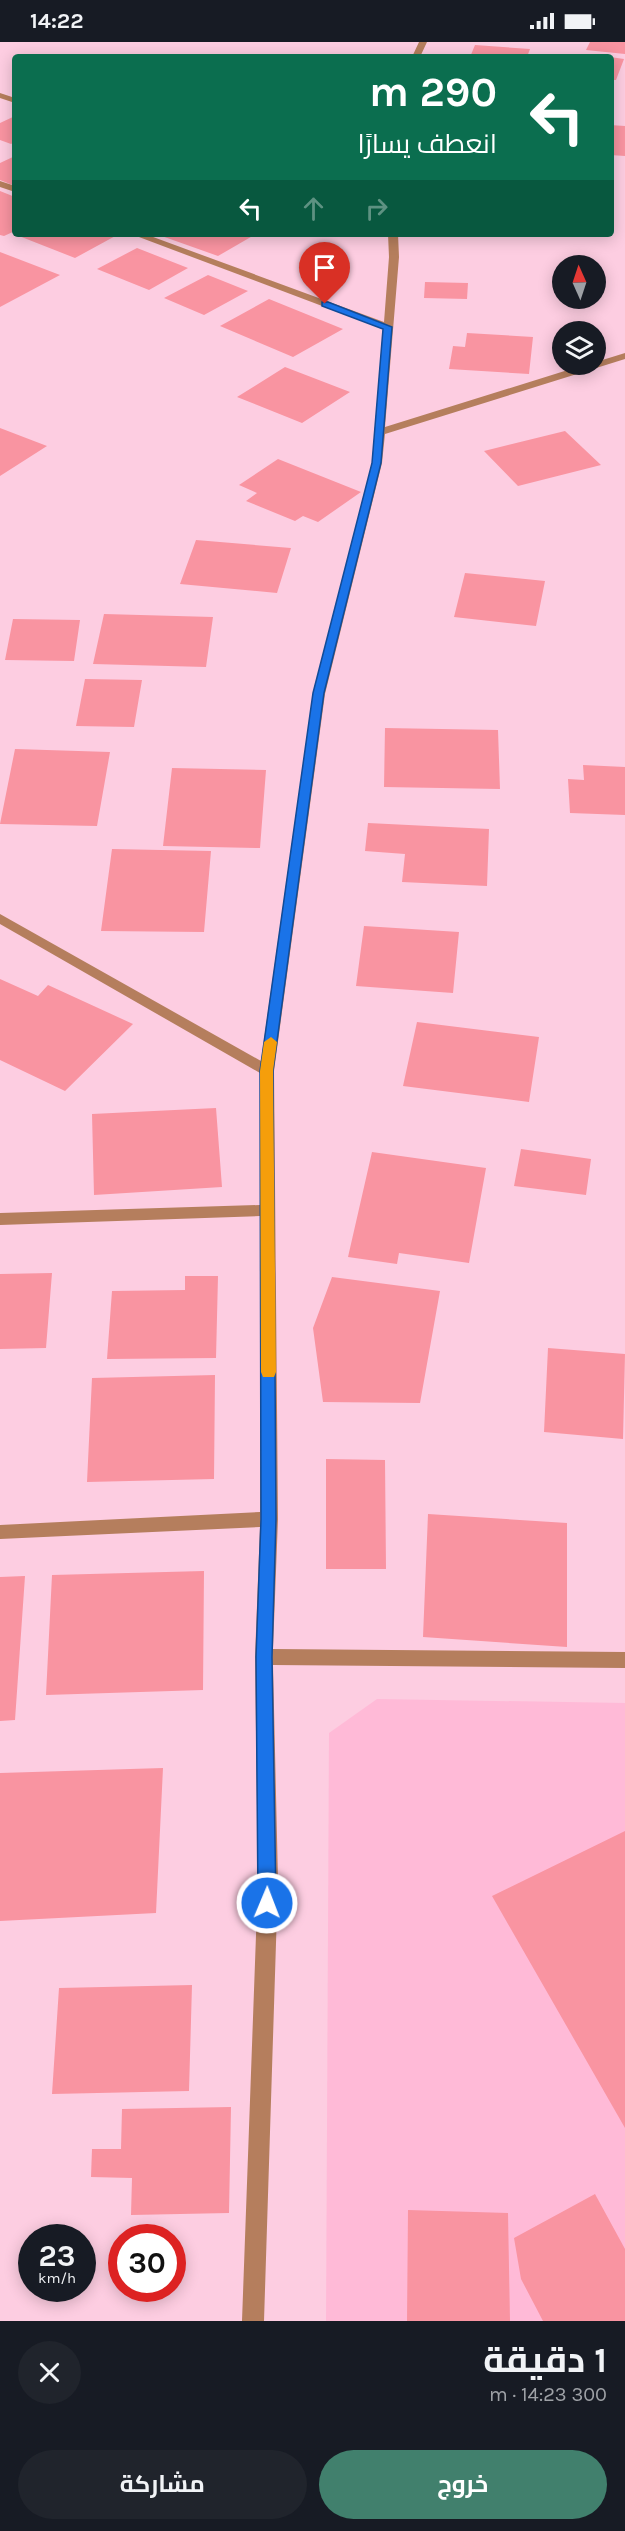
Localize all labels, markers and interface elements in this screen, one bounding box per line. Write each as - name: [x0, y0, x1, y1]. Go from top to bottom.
- text: 14:22: [30, 8, 83, 34]
- text: 290 m: [369, 67, 497, 117]
- icon: left: [518, 78, 596, 156]
- text: انعطف يسارًا: [357, 128, 497, 160]
- icon: left: [234, 192, 267, 225]
- icon: ahead: [297, 192, 330, 225]
- icon: right: [360, 192, 393, 225]
- pin: [299, 242, 350, 304]
- icon: arrive: [308, 251, 341, 284]
- north arrow: [552, 255, 606, 309]
- map controls: [552, 255, 606, 375]
- button: layers: [552, 321, 606, 375]
- position arrow: [235, 1871, 299, 1935]
- speed limit sign: 30: [108, 2224, 186, 2302]
- text: 23: [39, 2238, 75, 2274]
- text: km/h: [38, 2269, 76, 2287]
- text: 1 دقيقة: [483, 2339, 607, 2381]
- button: close: [18, 2341, 81, 2404]
- text: 300 m · 14:23: [489, 2383, 607, 2406]
- button: مشاركة: [18, 2450, 307, 2519]
- button: خروج: [319, 2450, 607, 2519]

